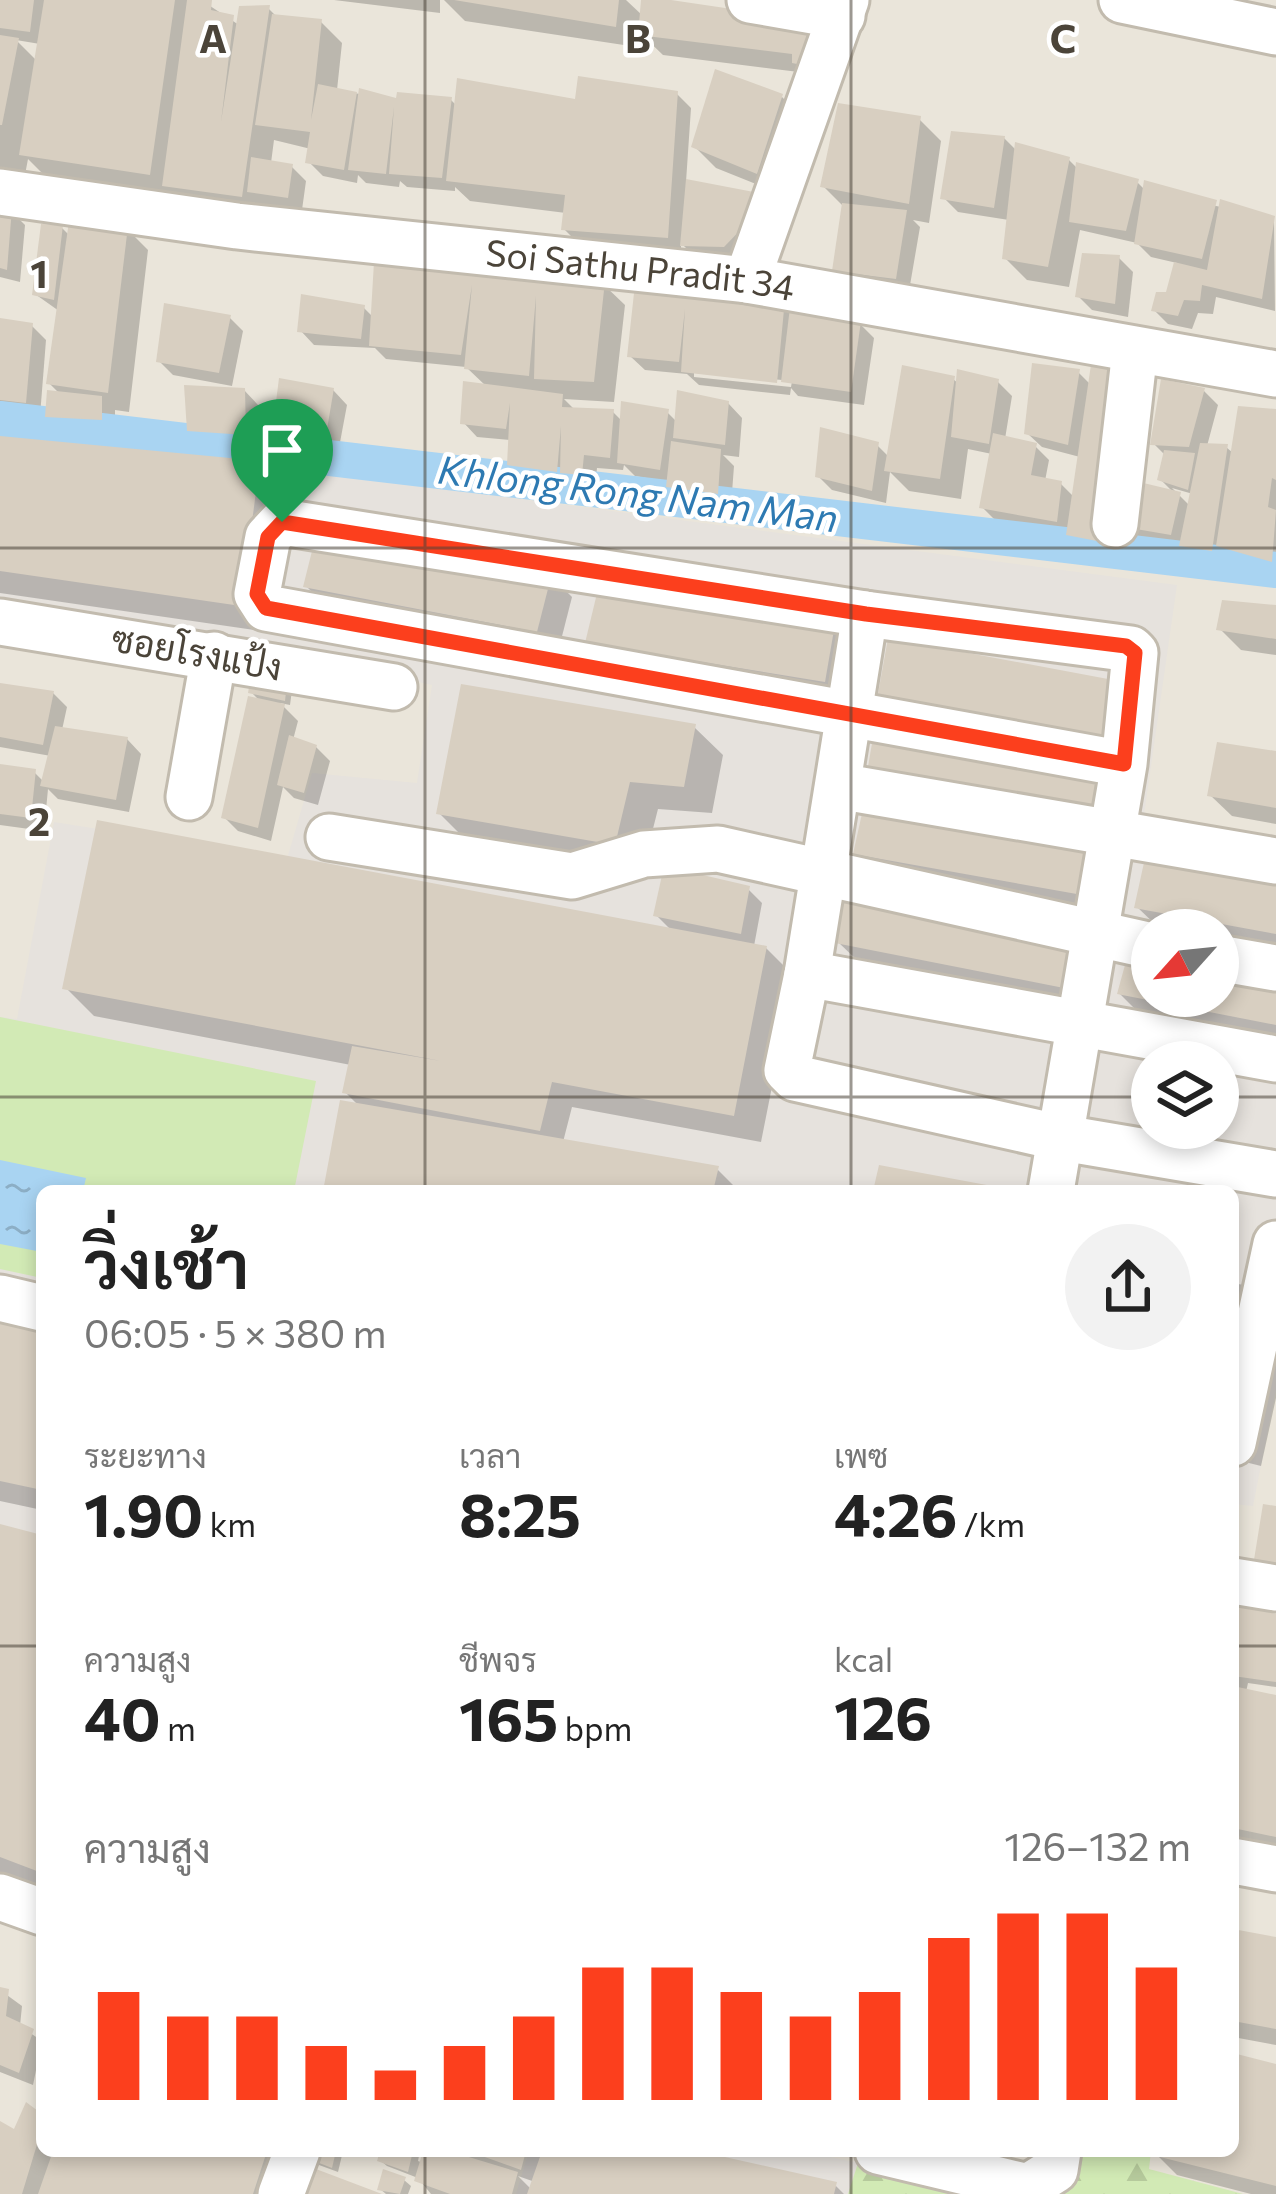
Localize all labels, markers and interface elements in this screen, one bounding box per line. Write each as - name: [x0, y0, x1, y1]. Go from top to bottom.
- text: A: [199, 13, 227, 61]
- text: B: [625, 13, 651, 61]
- text: C: [1050, 13, 1076, 61]
- street label: Soi Sathu Pradit 34: [484, 228, 798, 308]
- text: 1: [30, 248, 48, 296]
- pin: [231, 399, 333, 522]
- icon: arrive: [249, 417, 315, 483]
- water label: Khlong Rong Nam Man: [435, 444, 841, 540]
- street label: ซอยโรงแป้ง: [109, 614, 286, 688]
- text: 2: [28, 796, 50, 844]
- north arrow: [1131, 909, 1239, 1017]
- map controls: [1131, 909, 1239, 1149]
- button: layers: [1131, 1041, 1239, 1149]
- text: วิ่งเช้า: [84, 1222, 249, 1303]
- button: share: [1065, 1224, 1191, 1350]
- text: 06:05 · 5 × 380 m: [84, 1308, 387, 1356]
- text: ระยะทาง: [84, 1434, 207, 1475]
- text: เวลา: [459, 1434, 521, 1475]
- text: เพซ: [834, 1434, 888, 1475]
- text: 1.90: [84, 1476, 203, 1549]
- text: 8:25: [459, 1476, 581, 1549]
- text: 4:26: [834, 1476, 957, 1549]
- text: km: [203, 1503, 256, 1544]
- text: /km: [957, 1503, 1025, 1544]
- text: ความสูง: [84, 1638, 191, 1679]
- text: ชีพจร: [459, 1638, 537, 1679]
- text: kcal: [834, 1638, 893, 1679]
- text: 126: [834, 1679, 932, 1752]
- text: 40: [84, 1680, 161, 1753]
- text: 165: [459, 1680, 558, 1753]
- text: m: [161, 1707, 196, 1748]
- text: bpm: [558, 1707, 632, 1748]
- text: 126–132 m: [1004, 1821, 1191, 1869]
- text: ความสูง: [84, 1823, 211, 1871]

